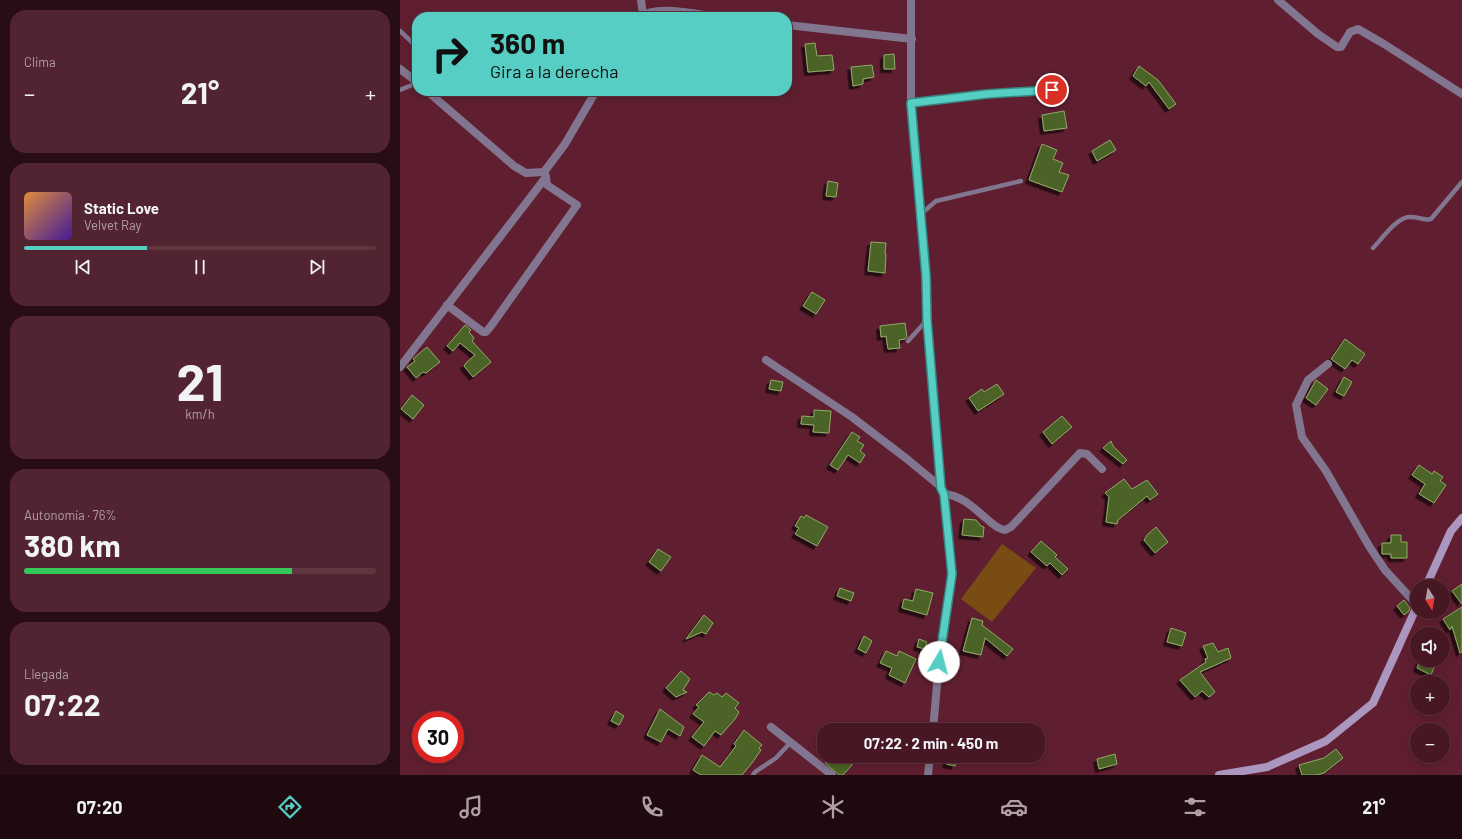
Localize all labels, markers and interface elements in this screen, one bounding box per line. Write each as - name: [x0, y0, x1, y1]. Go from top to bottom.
- text: 360 m: [490, 26, 565, 60]
- icon: right: [424, 28, 476, 80]
- text: Clima: [24, 54, 56, 70]
- text: Gira a la derecha: [490, 60, 618, 82]
- pin: [1035, 73, 1069, 107]
- text: 21°: [181, 74, 219, 110]
- icon: arrive: [1041, 79, 1063, 101]
- text: −: [24, 80, 35, 106]
- text: +: [365, 80, 376, 106]
- text: Static Love: [84, 199, 159, 217]
- text: Velvet Ray: [84, 217, 142, 233]
- icon: previous: [72, 256, 94, 278]
- icon: pause: [189, 256, 211, 278]
- icon: next: [306, 256, 328, 278]
- text: 21: [176, 349, 224, 411]
- text: km/h: [185, 406, 215, 422]
- text: Autonomía · 76%: [24, 507, 116, 523]
- text: 380 km: [24, 527, 121, 563]
- north arrow: [1410, 579, 1450, 619]
- map controls: [1410, 579, 1450, 763]
- button: sound: [1410, 627, 1450, 667]
- position arrow: [918, 641, 960, 683]
- text: Llegada: [24, 666, 69, 682]
- button: +: [1410, 675, 1450, 715]
- text: 07:22: [24, 686, 101, 722]
- speed limit sign: 30: [412, 711, 464, 763]
- button: −: [1410, 723, 1450, 763]
- text: 07:22 · 2 min · 450 m: [864, 734, 998, 752]
- icon: directions: [276, 793, 304, 821]
- icon: music: [457, 793, 485, 821]
- icon: phone: [638, 793, 666, 821]
- icon: climate: [819, 793, 847, 821]
- icon: car: [1000, 793, 1028, 821]
- icon: filters: [1181, 793, 1209, 821]
- text: 07:20: [77, 796, 123, 818]
- text: 21°: [1362, 796, 1385, 818]

